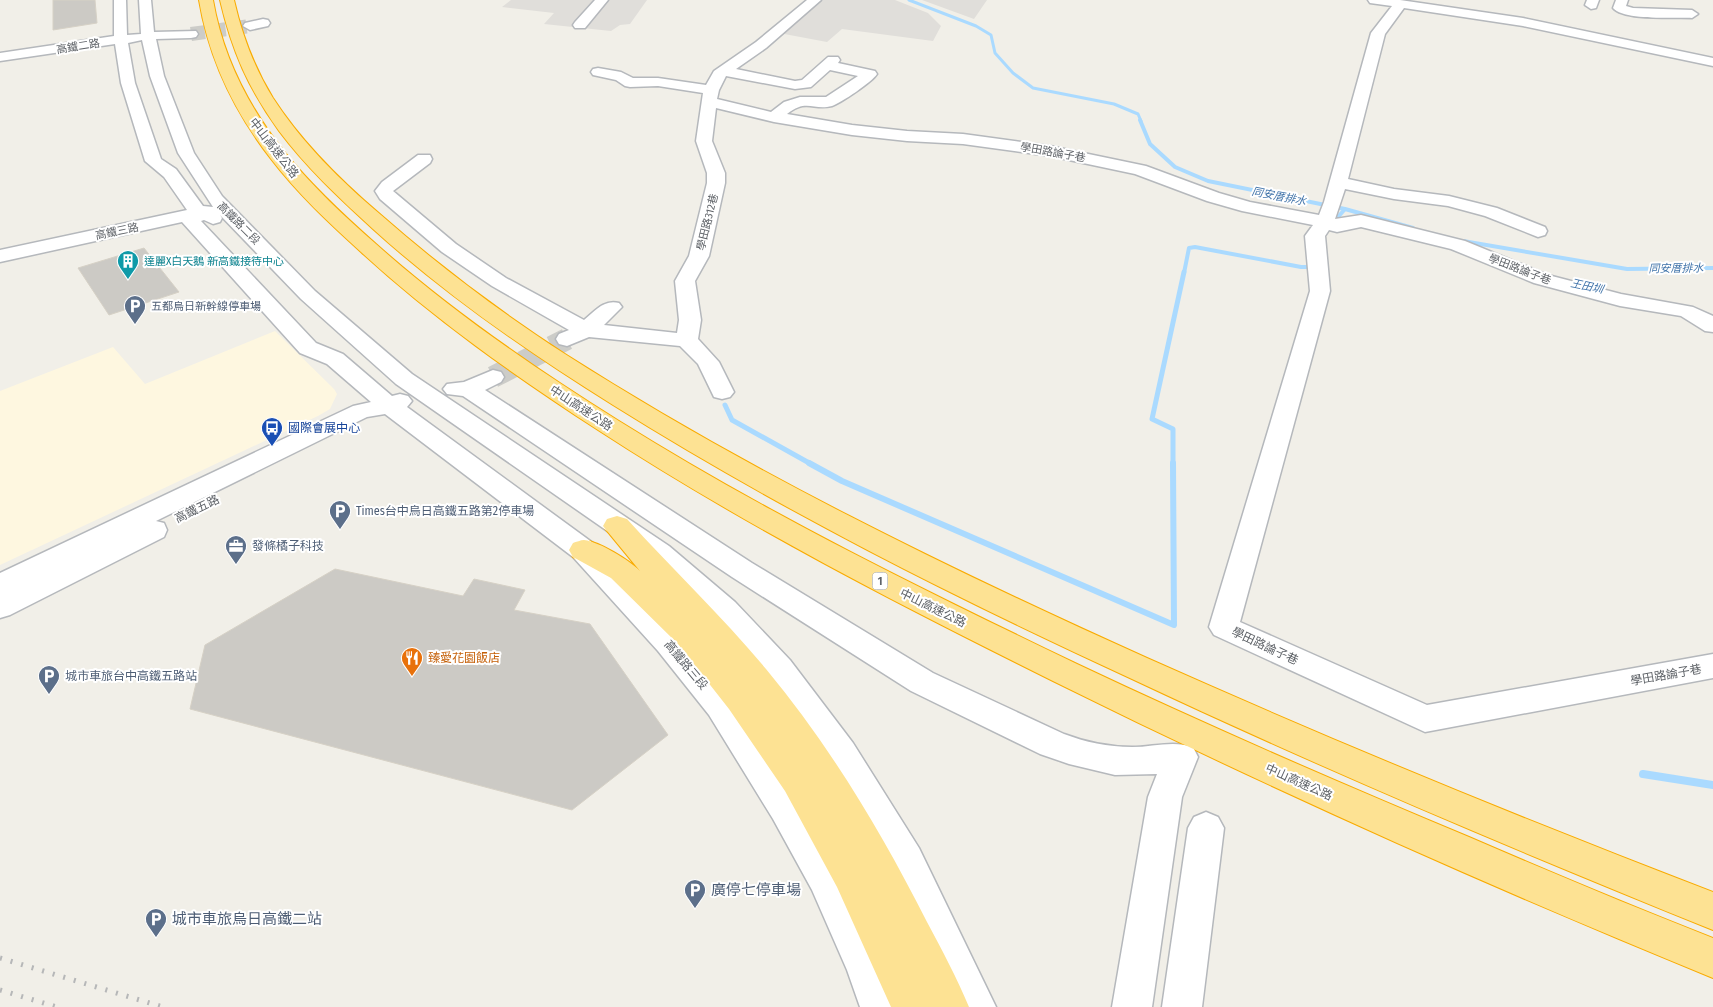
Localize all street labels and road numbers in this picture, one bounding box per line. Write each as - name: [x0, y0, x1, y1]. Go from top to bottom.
- street label: 高鐵二路: [55, 37, 101, 56]
- street label: 中山高速公路: [246, 115, 302, 181]
- street label: 學田路論子巷: [1019, 140, 1087, 165]
- street label: 學田路312巷: [694, 192, 721, 252]
- street label: 高鐵路二段: [215, 199, 263, 247]
- street label: 高鐵三路: [94, 221, 140, 242]
- street label: 學田路論子巷: [1487, 252, 1553, 287]
- street label: 中山高速公路: [547, 383, 615, 433]
- street label: 高鐵五路: [172, 492, 222, 526]
- road number: 1: [872, 572, 888, 590]
- street label: 中山高速公路: [898, 586, 968, 630]
- street label: 學田路論子巷: [1229, 624, 1301, 668]
- street label: 高鐵路三段: [661, 638, 711, 692]
- street label: 學田路論子巷: [1629, 662, 1703, 688]
- street label: 中山高速公路: [1263, 761, 1335, 803]

